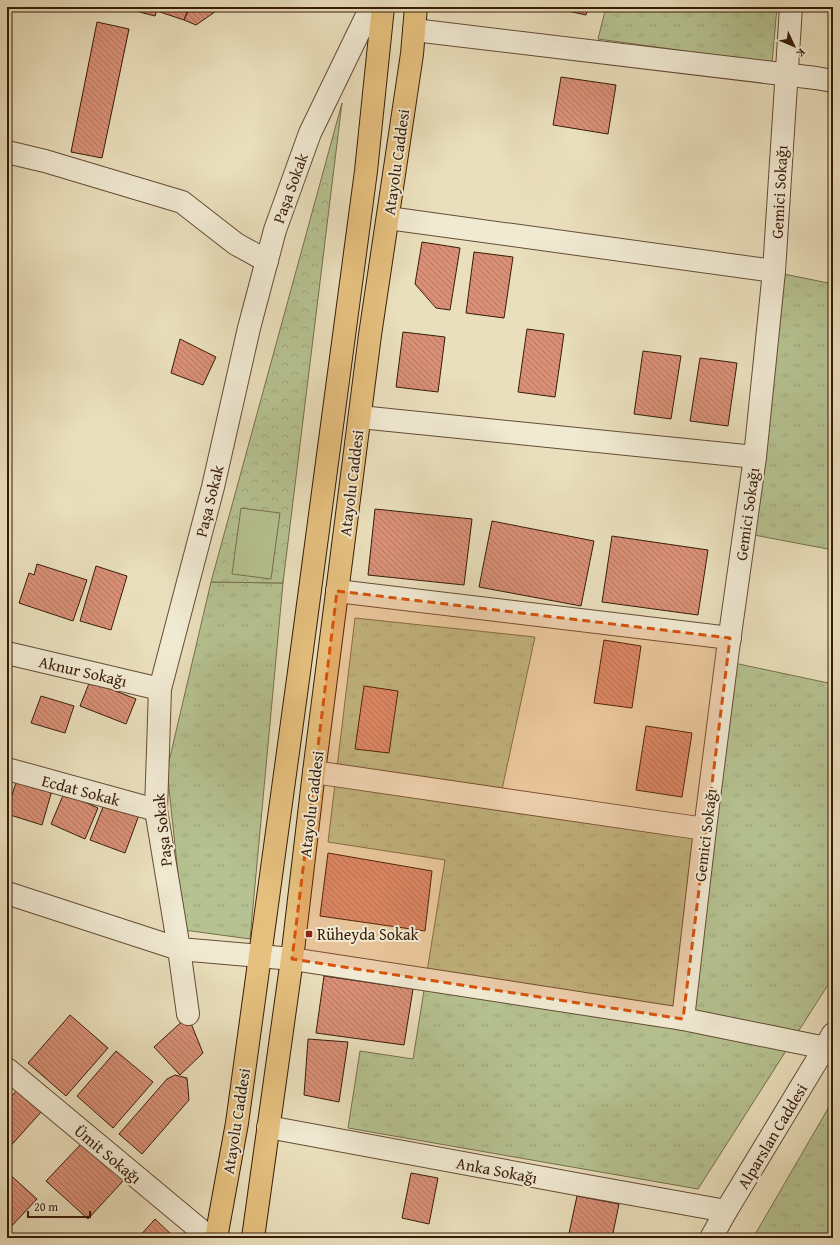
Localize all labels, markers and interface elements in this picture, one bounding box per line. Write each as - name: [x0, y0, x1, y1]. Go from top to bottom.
- north arrow: [774, 26, 814, 66]
- text: K: [793, 45, 809, 61]
- street label: Atayolu Caddesi: [377, 107, 415, 217]
- street label: Gemici Sokağı: [765, 144, 793, 239]
- street label: Paşa Sokak: [266, 149, 314, 227]
- street label: Atayolu Caddesi: [333, 428, 369, 538]
- street label: Paşa Sokak: [188, 462, 230, 540]
- street label: Gemici Sokağı: [729, 465, 765, 562]
- street label: Aknur Sokağı: [37, 649, 130, 693]
- street label: Atayolu Caddesi: [293, 749, 329, 859]
- street label: Ecdat Sokak: [39, 768, 124, 812]
- street label: Gemici Sokağı: [687, 787, 723, 883]
- street label: Paşa Sokak: [146, 791, 178, 868]
- place label: Rüheyda Sokak: [317, 922, 420, 946]
- marker: Rüheyda Sokak: [304, 929, 314, 939]
- street label: Atayolu Caddesi: [216, 1066, 256, 1176]
- street label: Alparslan Caddesi: [731, 1078, 813, 1193]
- street label: Ümit Sokağı: [69, 1119, 147, 1190]
- street label: Anka Sokağı: [454, 1150, 540, 1190]
- scale bar: [28, 1193, 90, 1219]
- text: 20 m: [34, 1198, 58, 1215]

